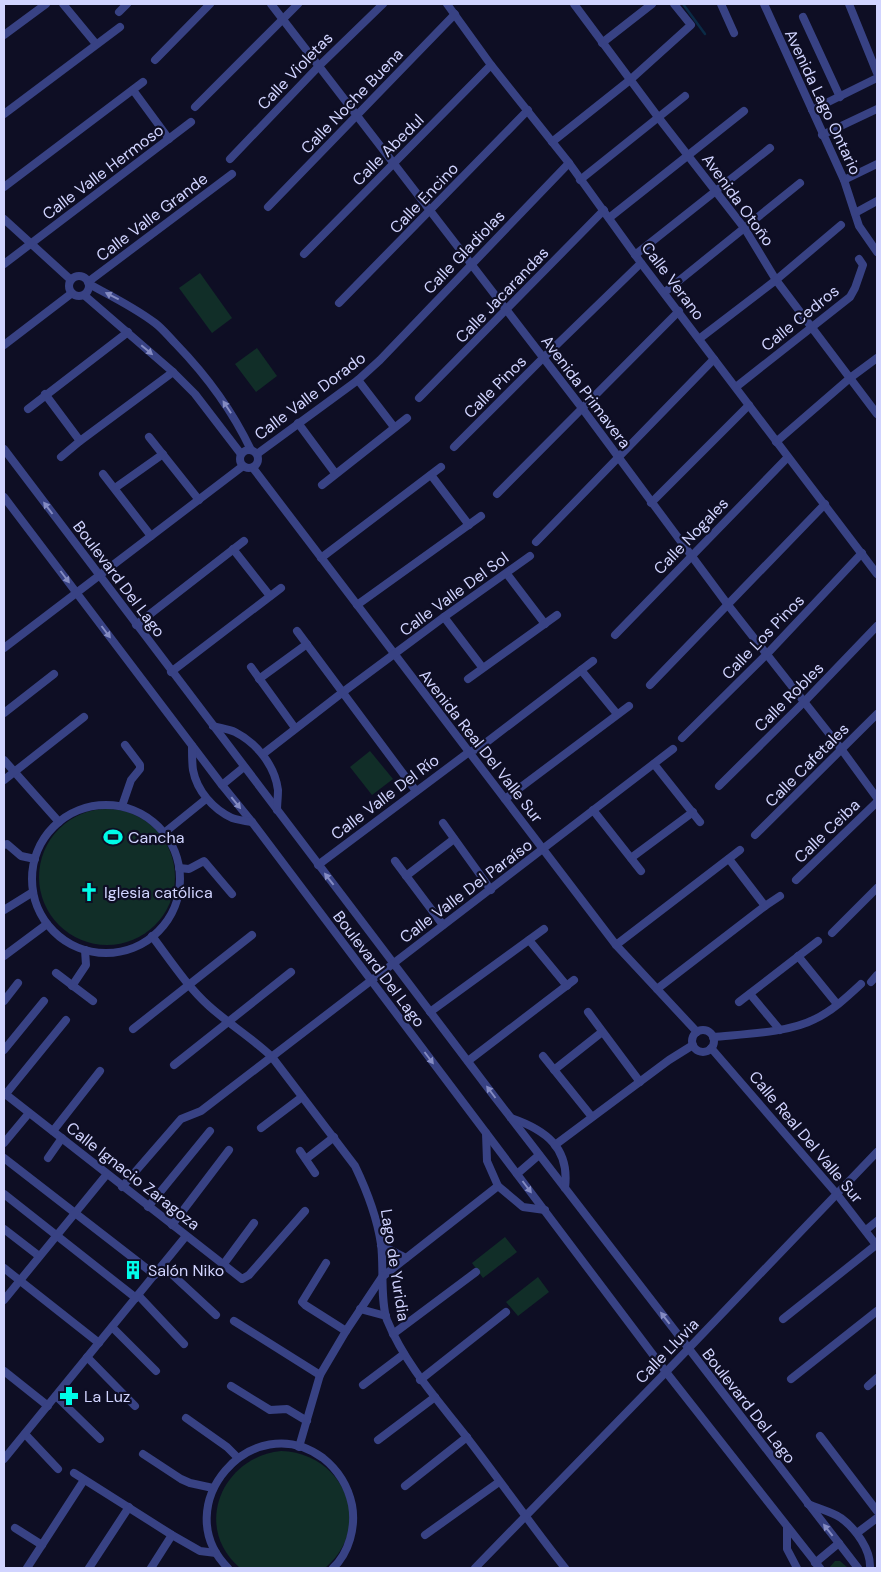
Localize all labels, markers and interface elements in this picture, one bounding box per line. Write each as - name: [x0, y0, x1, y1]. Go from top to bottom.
- street label: Avenida Lago Ontario: [780, 26, 866, 178]
- street label: Calle Violetas: [253, 28, 337, 114]
- street label: Calle Noche Buena: [296, 44, 408, 158]
- street label: Calle Abedul: [348, 110, 428, 190]
- street label: Calle Valle Hermoso: [38, 119, 168, 225]
- street label: Avenida Otoño: [697, 150, 779, 250]
- street label: Calle Encino: [385, 158, 463, 238]
- street label: Calle Valle Grande: [92, 168, 212, 266]
- street label: Calle Gladiolas: [419, 206, 509, 298]
- street label: Calle Verano: [637, 238, 709, 324]
- street label: Calle Jacarandas: [451, 242, 553, 348]
- street label: Calle Cedros: [757, 280, 843, 356]
- one-way arrow: [105, 292, 119, 300]
- street label: Avenida Primavera: [537, 331, 635, 453]
- one-way arrow: [140, 344, 153, 355]
- street label: Calle Valle Dorado: [250, 347, 370, 445]
- street label: Calle Pinos: [459, 351, 531, 423]
- one-way arrow: [223, 401, 232, 414]
- street label: Calle Nogales: [649, 493, 733, 579]
- one-way arrow: [43, 502, 54, 515]
- street label: Boulevard Del Lago: [68, 517, 170, 641]
- street label: Calle Valle Del Sol: [395, 547, 513, 641]
- one-way arrow: [60, 571, 70, 584]
- street label: Calle Los Pinos: [717, 590, 809, 684]
- one-way arrow: [100, 625, 111, 638]
- street label: Calle Robles: [750, 658, 828, 736]
- street label: Avenida Real Del Valle Sur: [415, 665, 547, 827]
- street label: Calle Cafetales: [761, 719, 853, 811]
- street label: Calle Valle Del Río: [327, 749, 443, 845]
- street label: Calle Ceiba: [790, 794, 864, 868]
- one-way arrow: [230, 796, 241, 809]
- sports icon: Cancha: [102, 826, 124, 848]
- place label: Cancha: [128, 827, 184, 848]
- street label: Calle Valle Del Paraíso: [395, 834, 537, 948]
- one-way arrow: [324, 872, 334, 886]
- church icon: Iglesia católica: [78, 881, 100, 903]
- place label: Iglesia católica: [104, 882, 213, 903]
- street label: Boulevard Del Lago: [328, 907, 430, 1031]
- one-way arrow: [424, 1051, 434, 1065]
- street label: Calle Real Del Valle Sur: [744, 1066, 868, 1208]
- one-way arrow: [486, 1085, 496, 1099]
- street label: Calle Ignacio Zaragoza: [62, 1117, 204, 1235]
- one-way arrow: [522, 1180, 533, 1193]
- street label: Lago de Yuridia: [376, 1207, 414, 1323]
- building icon: Salón Niko: [122, 1259, 144, 1281]
- place label: Salón Niko: [148, 1260, 224, 1281]
- one-way arrow: [659, 1312, 670, 1325]
- street label: Calle Lluvia: [631, 1314, 703, 1388]
- street label: Boulevard Del Lago: [697, 1344, 801, 1468]
- pharmacy icon: La Luz: [58, 1385, 80, 1407]
- place label: La Luz: [84, 1386, 130, 1407]
- one-way arrow: [823, 1523, 833, 1537]

